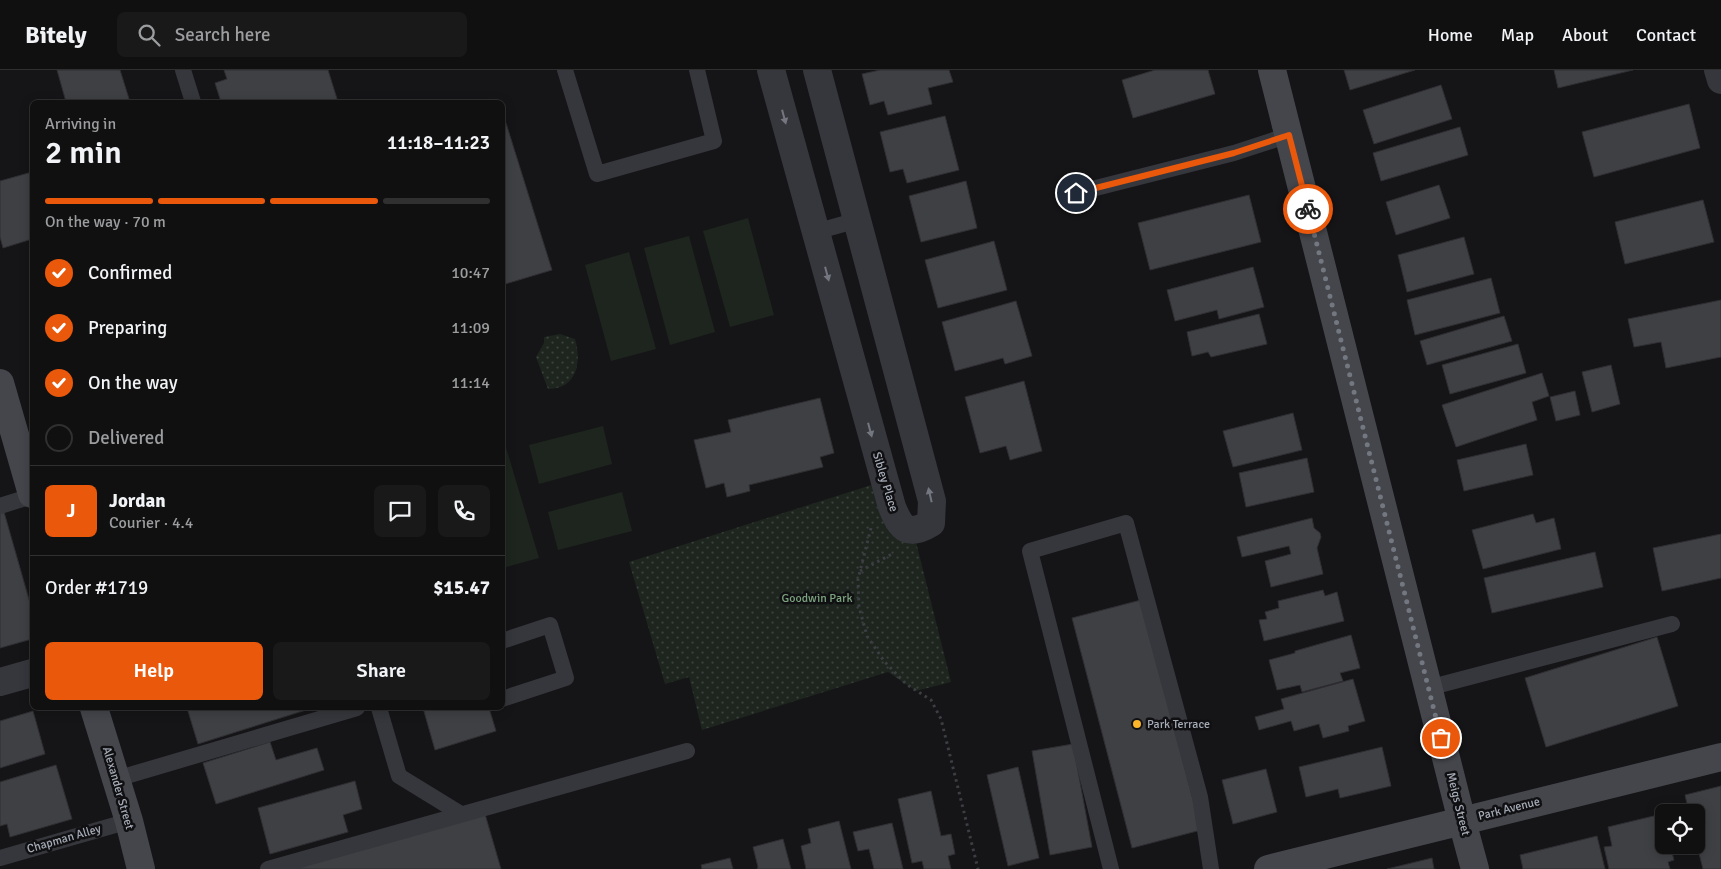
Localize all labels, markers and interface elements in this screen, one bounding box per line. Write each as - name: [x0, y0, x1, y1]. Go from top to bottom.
- search box: [117, 12, 467, 57]
- text: Bitely: [25, 20, 87, 50]
- icon: search: [135, 21, 163, 49]
- text: Search here: [175, 23, 270, 47]
- text: Home: [1428, 24, 1473, 46]
- text: Map: [1501, 24, 1534, 46]
- text: About: [1562, 24, 1608, 46]
- text: Contact: [1636, 24, 1696, 46]
- one-way arrow: [780, 110, 788, 125]
- text: Arriving in: [45, 114, 116, 134]
- text: 11:18–11:23: [387, 131, 490, 155]
- text: 2 min: [45, 133, 122, 172]
- pin: [1055, 172, 1097, 214]
- icon: home: [1062, 179, 1090, 207]
- courier: [1283, 184, 1333, 234]
- icon: bike: [1294, 195, 1322, 223]
- text: On the way · 70 m: [45, 212, 166, 232]
- icon: check: [45, 259, 73, 287]
- text: Confirmed: [88, 261, 172, 285]
- text: 10:47: [451, 263, 490, 283]
- one-way arrow: [823, 266, 831, 281]
- icon: check: [45, 314, 73, 342]
- text: Preparing: [88, 316, 167, 340]
- text: 11:09: [451, 318, 490, 338]
- icon: check: [45, 369, 73, 397]
- text: On the way: [88, 371, 178, 395]
- text: 11:14: [451, 373, 490, 393]
- one-way arrow: [866, 423, 874, 438]
- text: Delivered: [88, 426, 164, 450]
- street label: Sibley Place: [869, 450, 901, 514]
- button: chat: [374, 485, 426, 537]
- button: phone: [438, 485, 490, 537]
- one-way arrow: [926, 487, 934, 502]
- text: Jordan: [109, 489, 166, 513]
- text: J: [67, 499, 75, 523]
- text: Courier · 4.4: [109, 513, 193, 533]
- text: Order #1719: [45, 576, 148, 600]
- text: $15.47: [433, 576, 490, 600]
- park label: Goodwin Park: [782, 591, 852, 606]
- button: Help: [45, 642, 263, 700]
- button: Share: [273, 642, 490, 700]
- place label: Park Terrace: [1147, 717, 1210, 732]
- pin: [1420, 717, 1462, 759]
- marker: Park Terrace: [1131, 718, 1143, 730]
- icon: bag: [1427, 724, 1455, 752]
- street label: Alexander Street: [99, 745, 137, 831]
- street label: Meigs Street: [1443, 771, 1473, 837]
- street label: Park Avenue: [1476, 794, 1542, 824]
- map controls: [1655, 804, 1705, 854]
- button: locate: [1655, 804, 1705, 854]
- street label: Chapman Alley: [25, 821, 103, 857]

